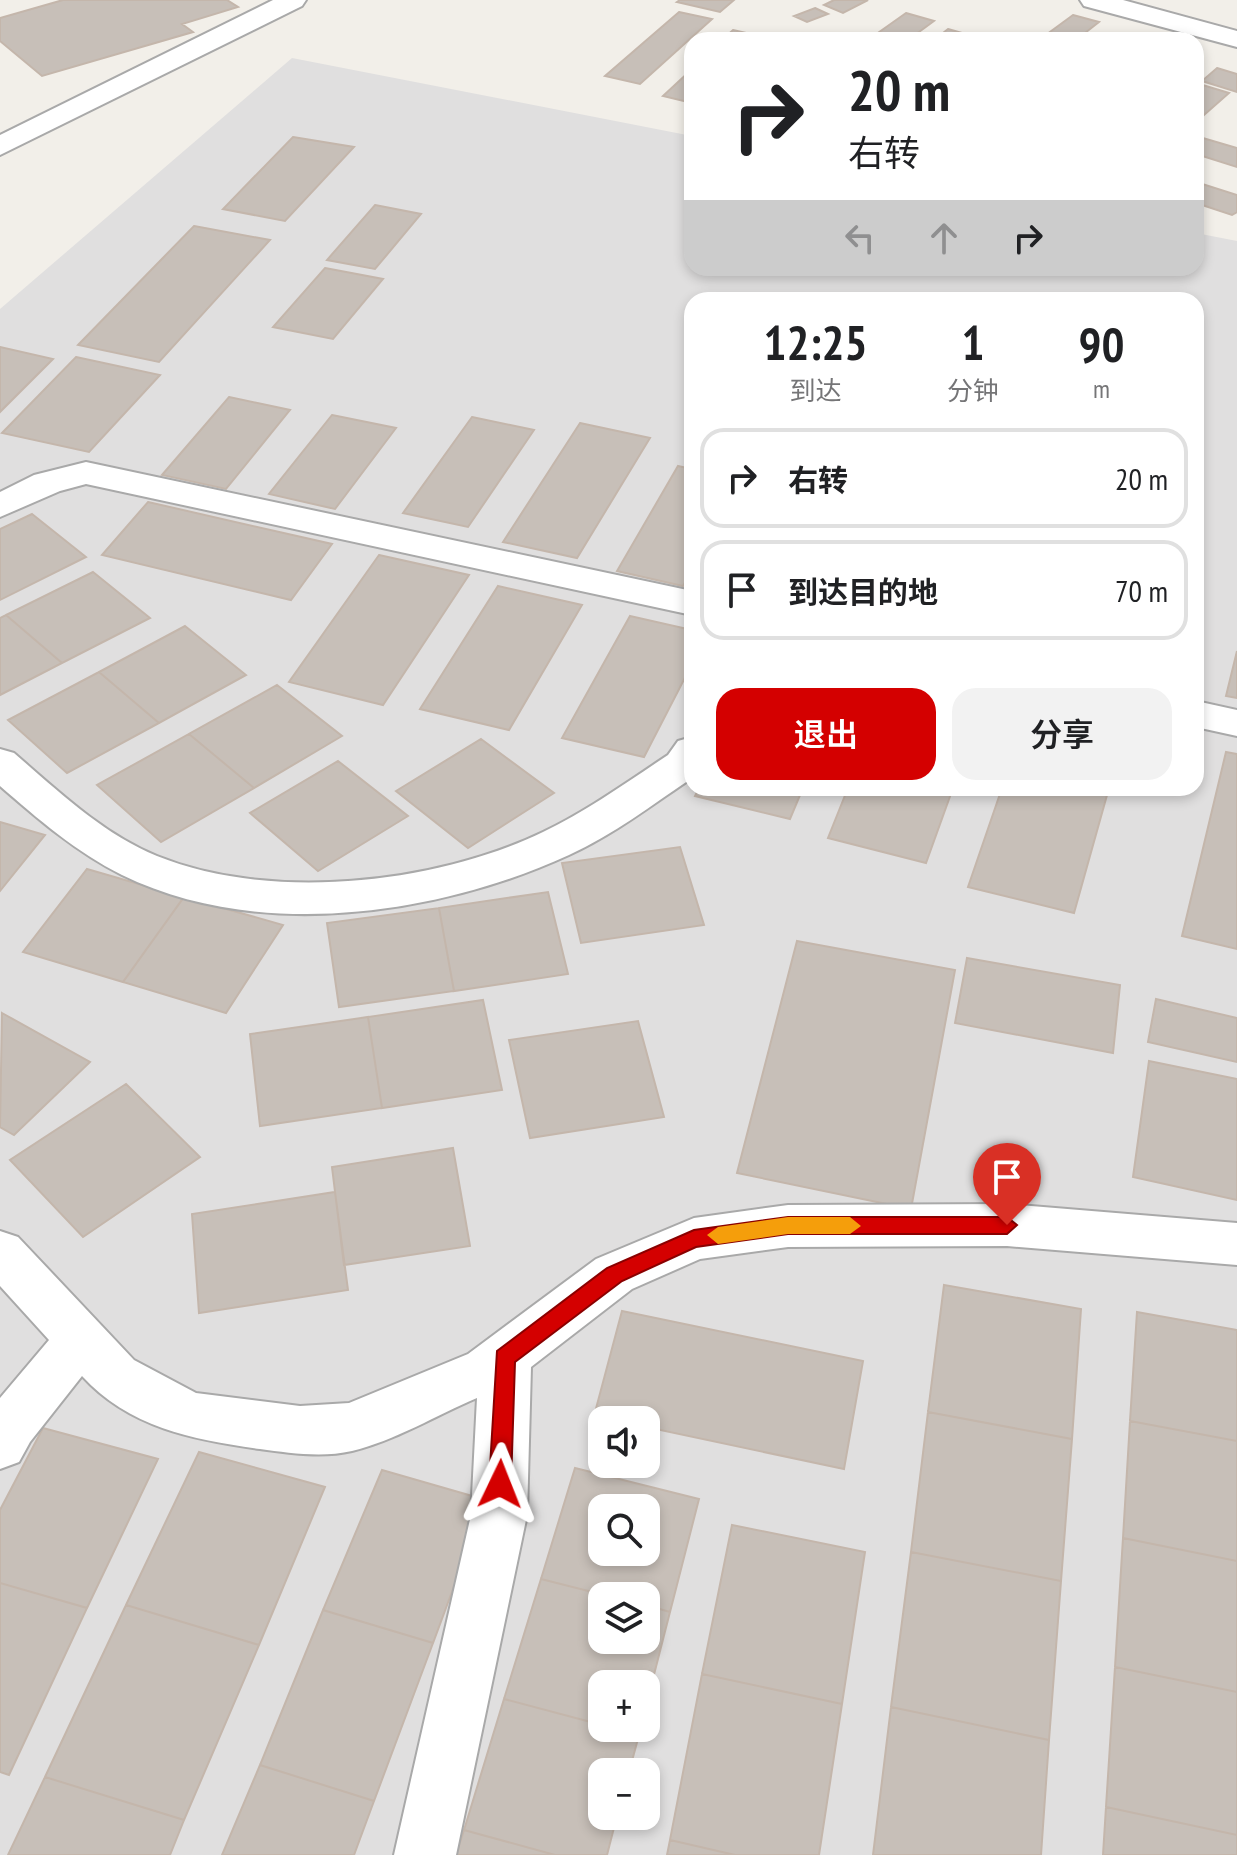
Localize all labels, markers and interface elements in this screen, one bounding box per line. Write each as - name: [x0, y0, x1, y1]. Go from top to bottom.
- text: 20 m: [848, 54, 950, 126]
- icon: right: [716, 64, 820, 168]
- text: 右转: [848, 129, 920, 176]
- icon: left: [838, 216, 882, 260]
- icon: ahead: [922, 216, 966, 260]
- icon: right: [1006, 216, 1050, 260]
- text: 12:25: [764, 311, 867, 373]
- text: 1: [961, 311, 984, 373]
- text: 90: [1079, 313, 1124, 375]
- text: m: [1093, 372, 1110, 405]
- text: 到达: [789, 374, 841, 407]
- text: 分钟: [947, 374, 999, 407]
- icon: right: [720, 456, 764, 500]
- text: 20 m: [1115, 459, 1168, 498]
- text: 右转: [788, 460, 848, 499]
- icon: arrive: [720, 568, 764, 612]
- text: 70 m: [1115, 571, 1168, 610]
- text: 到达目的地: [788, 572, 938, 611]
- button: 退出: [716, 688, 936, 780]
- button: 分享: [952, 688, 1172, 780]
- pin: [973, 1143, 1041, 1225]
- icon: arrive: [985, 1155, 1029, 1199]
- map controls: [588, 1406, 660, 1830]
- button: sound: [588, 1406, 660, 1478]
- position arrow: [458, 1442, 542, 1526]
- button: search: [588, 1494, 660, 1566]
- button: layers: [588, 1582, 660, 1654]
- button: +: [588, 1670, 660, 1742]
- button: −: [588, 1758, 660, 1830]

